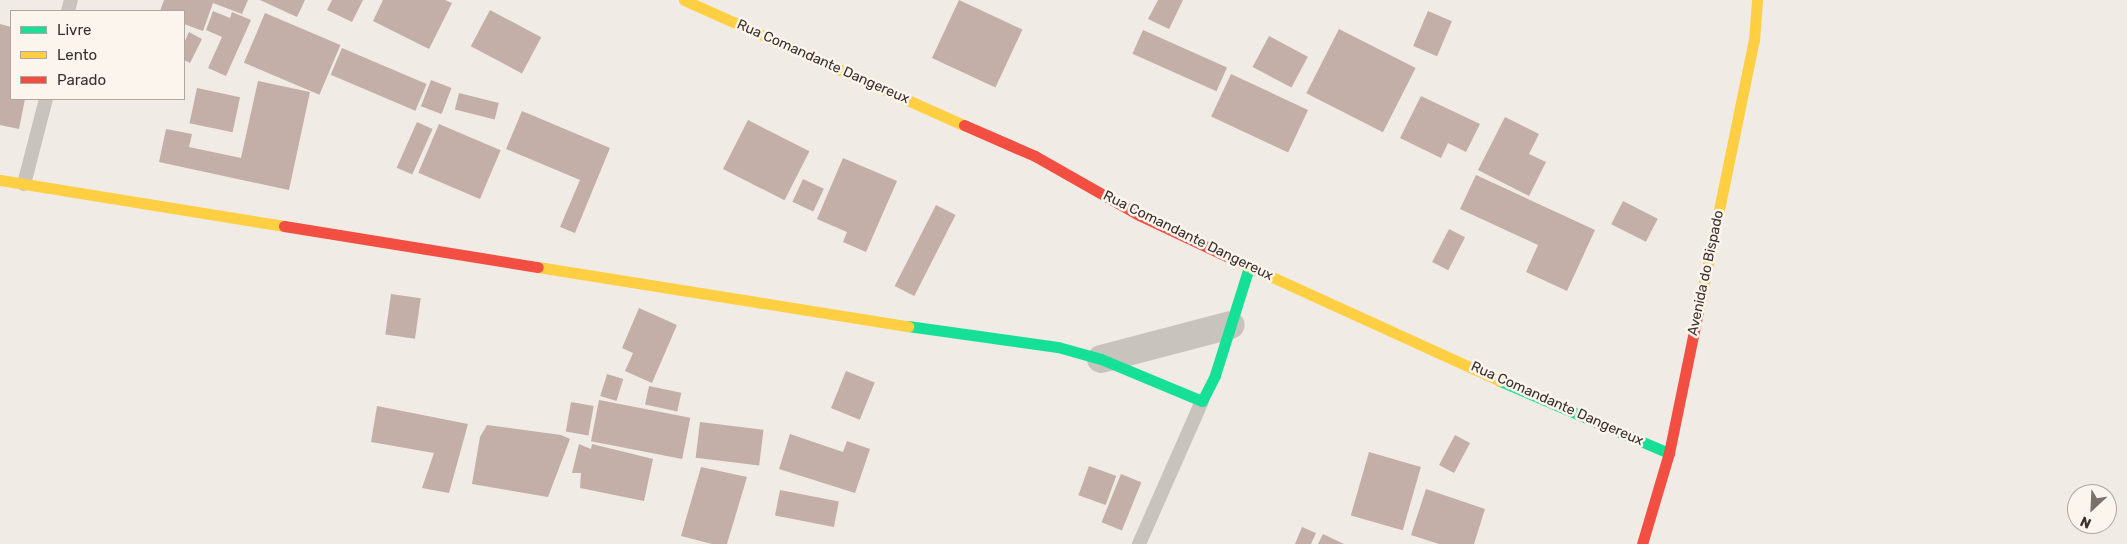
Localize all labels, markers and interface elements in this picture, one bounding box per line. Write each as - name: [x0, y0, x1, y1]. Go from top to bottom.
- legend: [10, 10, 185, 100]
- street label: Rua Comandante Dangereux: [734, 16, 912, 108]
- text: Livre: [57, 21, 91, 39]
- text: Lento: [57, 46, 97, 64]
- text: Parado: [57, 71, 106, 89]
- street label: Rua Comandante Dangereux: [1100, 187, 1276, 285]
- street label: Avenida do Bispado: [1685, 209, 1727, 337]
- street label: Rua Comandante Dangereux: [1468, 358, 1646, 450]
- north arrow: [2067, 484, 2117, 534]
- text: N: [2078, 512, 2094, 532]

